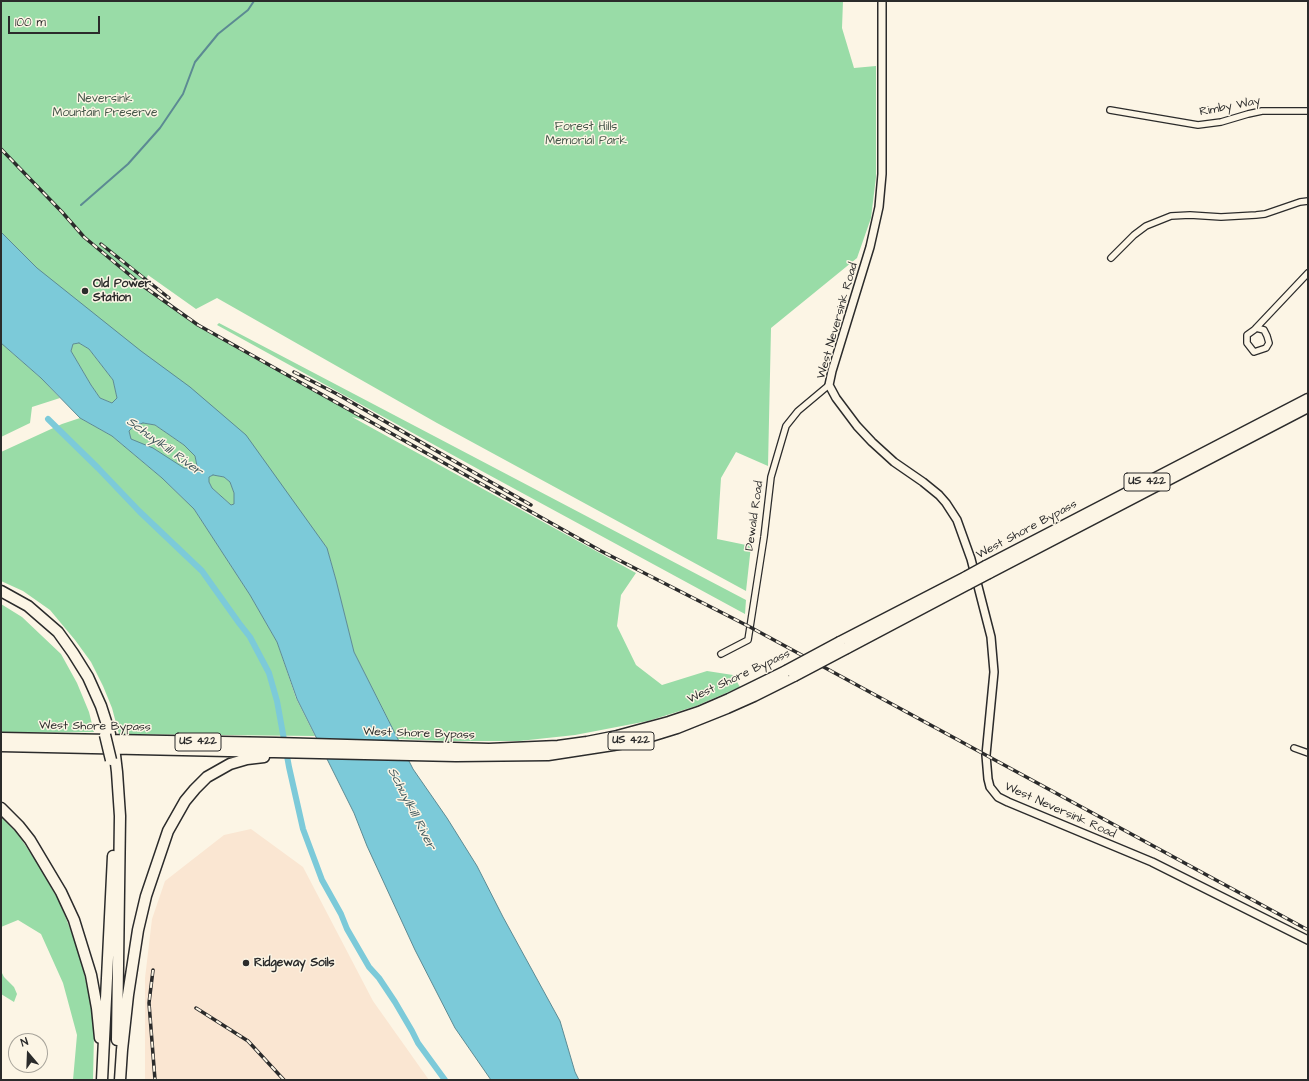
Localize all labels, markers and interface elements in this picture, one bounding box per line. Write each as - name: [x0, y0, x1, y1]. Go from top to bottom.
- scale bar: [10, 8, 102, 34]
- text: 100 m: [15, 14, 46, 31]
- park label: Neversink Mountain Preserve: [53, 92, 157, 120]
- street label: Rimby Way: [1198, 94, 1262, 120]
- park label: Forest Hills Memorial Park: [545, 120, 627, 148]
- street label: West Neversink Road: [814, 261, 862, 381]
- place label: Old Power Station: [93, 277, 151, 305]
- marker: Old Power Station: [80, 286, 90, 296]
- water label: Schuylkill River: [123, 414, 205, 480]
- road number: US 422: [1124, 473, 1170, 491]
- street label: Dewald Road: [743, 480, 767, 552]
- street label: West Shore Bypass: [974, 497, 1080, 563]
- street label: West Shore Bypass: [685, 647, 793, 707]
- street label: West Shore Bypass: [39, 719, 151, 735]
- street label: West Shore Bypass: [363, 725, 475, 743]
- road number: US 422: [608, 732, 654, 750]
- road number: US 422: [175, 733, 221, 751]
- water label: Schuylkill River: [384, 765, 438, 853]
- street label: West Neversink Road: [1002, 780, 1118, 842]
- place label: Ridgeway Soils: [254, 956, 335, 970]
- marker: Ridgeway Soils: [241, 958, 251, 968]
- north arrow: [8, 1033, 48, 1073]
- text: N: [19, 1034, 30, 1050]

